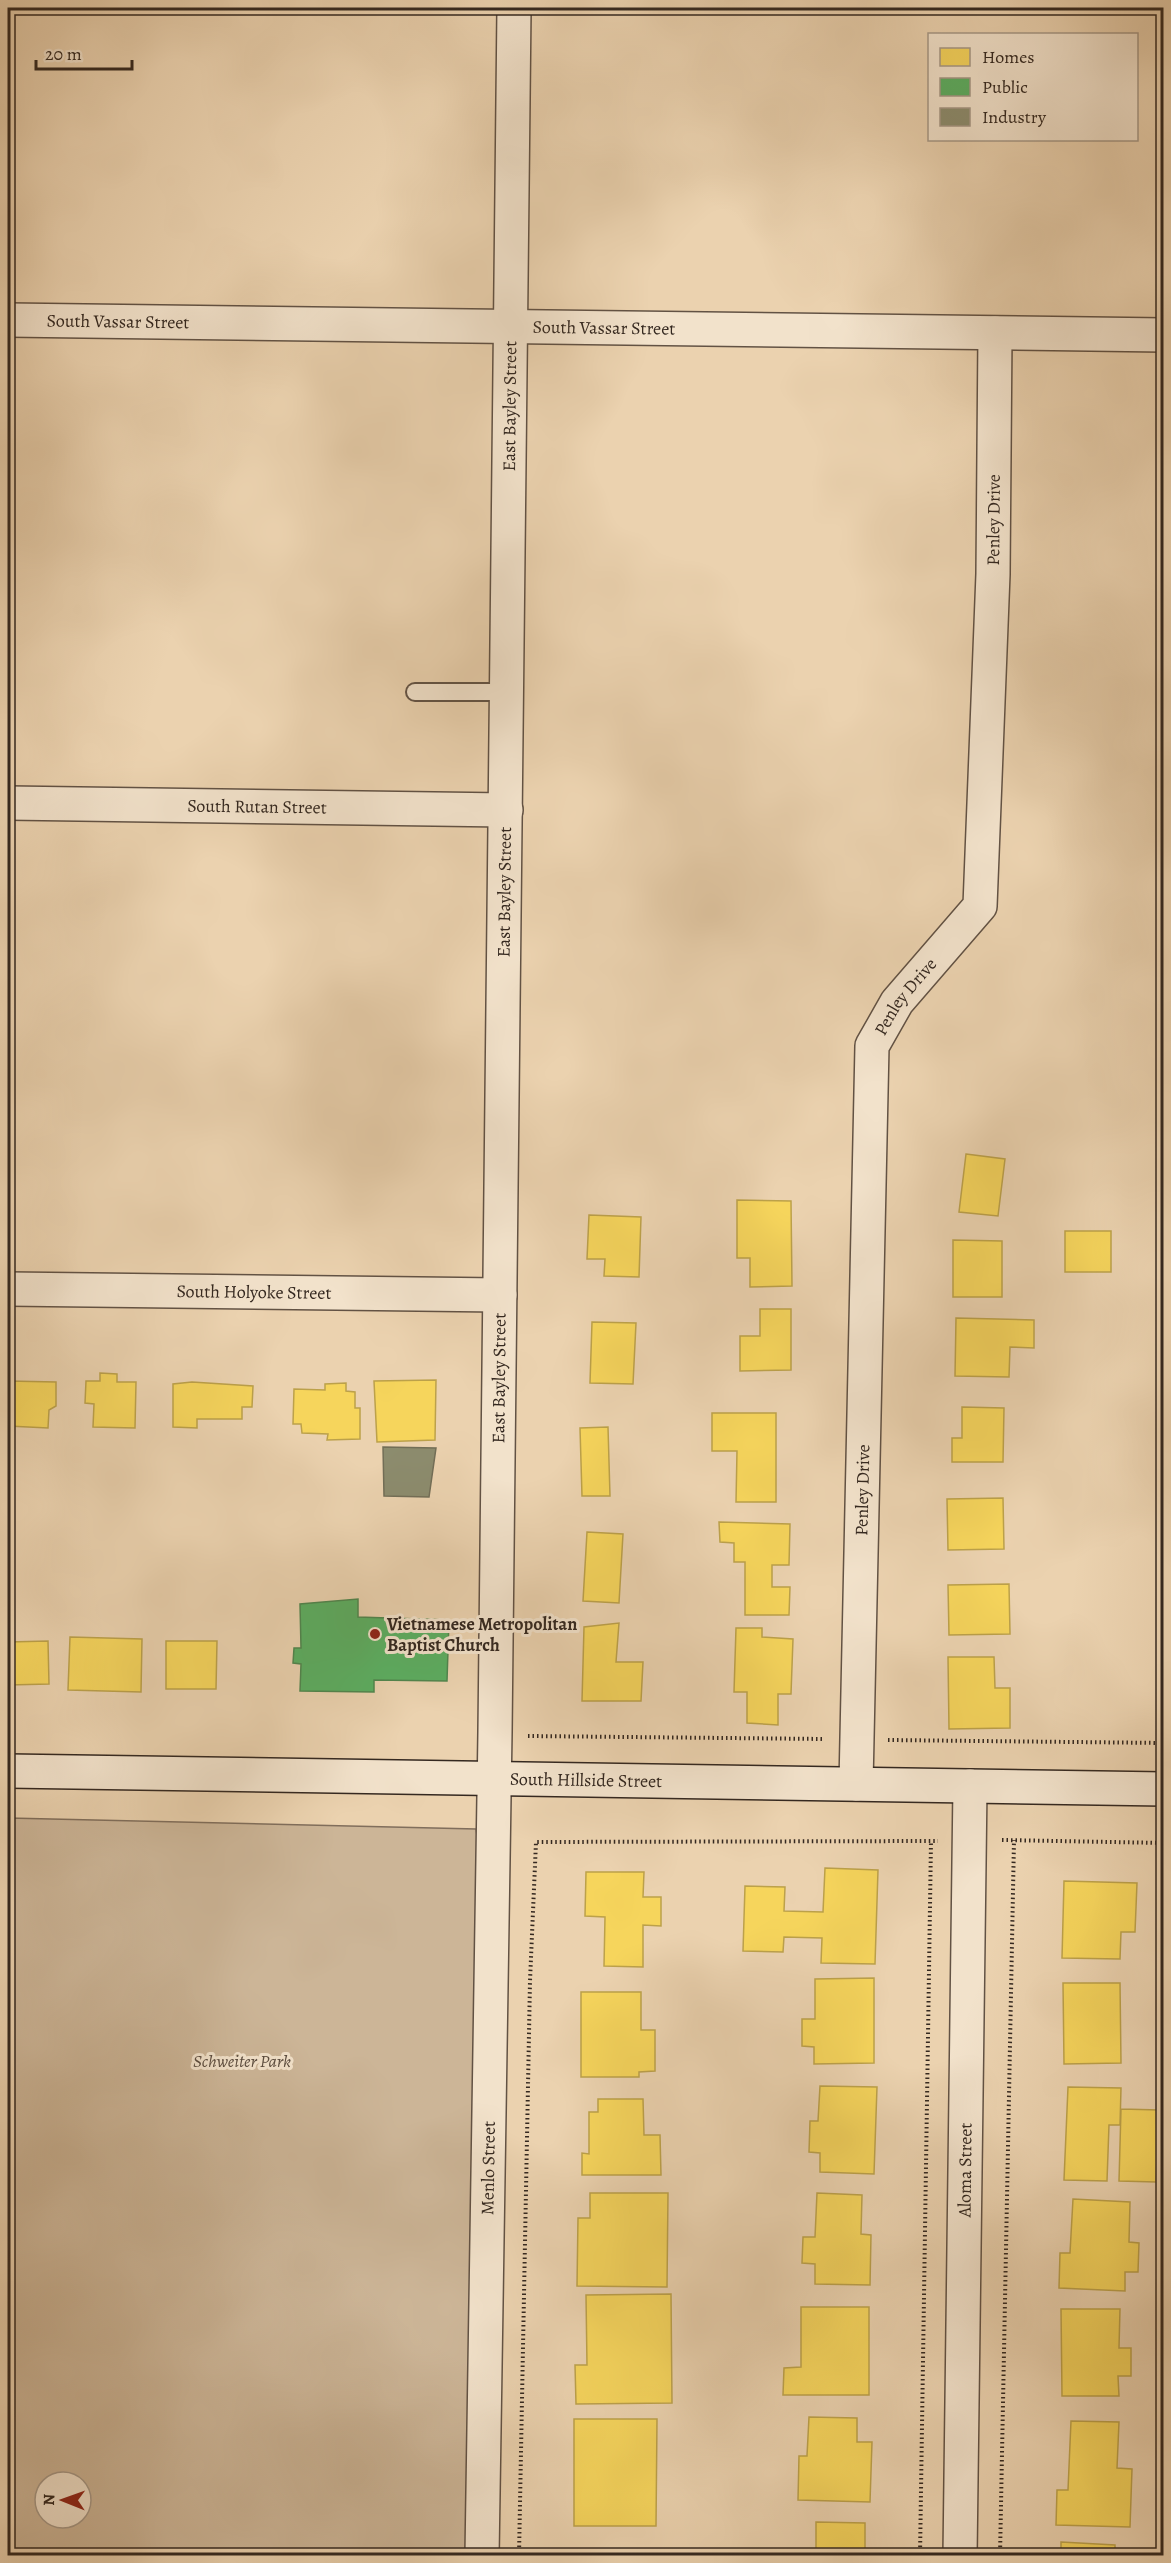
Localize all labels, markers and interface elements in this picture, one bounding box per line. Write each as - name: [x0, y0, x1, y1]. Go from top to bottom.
- scale bar: [36, 33, 132, 71]
- legend: [928, 33, 1138, 141]
- text: 20 m: [45, 42, 82, 66]
- text: Homes: [982, 45, 1034, 69]
- text: Public: [982, 75, 1028, 99]
- text: Industry: [982, 105, 1047, 129]
- street label: South Vassar Street: [46, 309, 190, 334]
- street label: South Vassar Street: [532, 315, 675, 341]
- street label: East Bayley Street: [497, 341, 522, 472]
- street label: Penley Drive: [981, 474, 1006, 566]
- street label: South Rutan Street: [187, 794, 327, 819]
- street label: East Bayley Street: [492, 827, 517, 958]
- street label: Penley Drive: [868, 953, 942, 1040]
- street label: South Holyoke Street: [176, 1279, 332, 1305]
- street label: East Bayley Street: [486, 1313, 512, 1444]
- street label: Penley Drive: [849, 1444, 875, 1536]
- place label: Vietnamese Metropolitan Baptist Church: [386, 1612, 577, 1657]
- marker: Vietnamese Metropolitan Baptist Church: [368, 1627, 382, 1641]
- street label: South Hillside Street: [510, 1767, 662, 1793]
- park label: Schweiter Park: [193, 2049, 291, 2073]
- street label: Menlo Street: [475, 2121, 501, 2215]
- street label: Aloma Street: [952, 2122, 978, 2219]
- north arrow: [33, 2470, 93, 2530]
- text: N: [38, 2493, 60, 2506]

